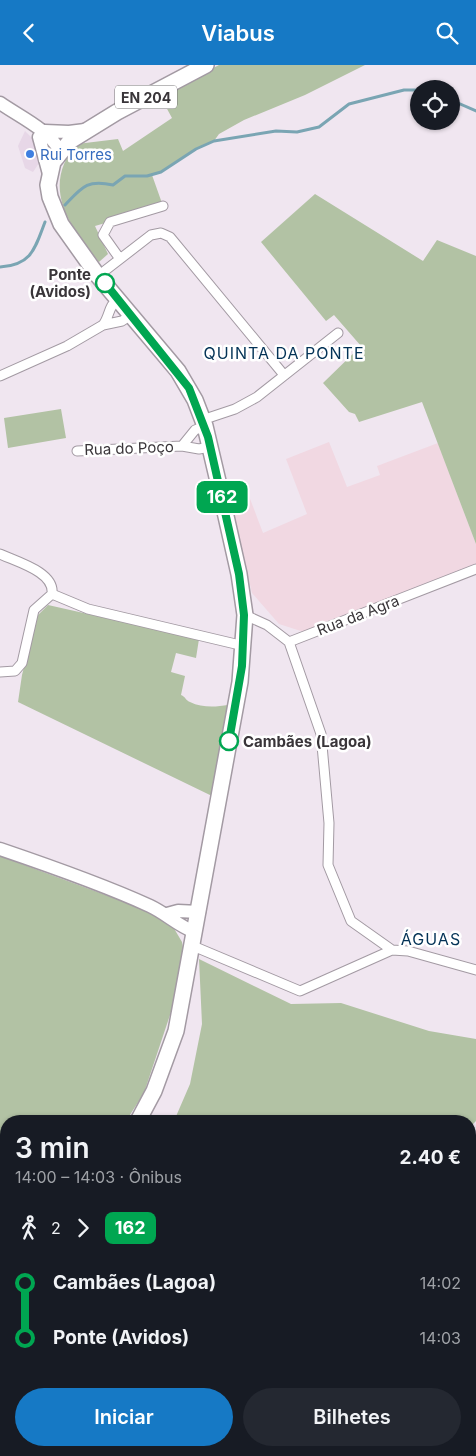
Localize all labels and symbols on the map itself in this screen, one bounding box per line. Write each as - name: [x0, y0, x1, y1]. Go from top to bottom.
- road number: EN 204: [115, 86, 177, 109]
- place label: Rui Torres: [40, 145, 112, 164]
- marker: Rui Torres: [24, 148, 36, 160]
- place label: Ponte (Avidos): [29, 265, 91, 301]
- marker: Ponte (Avidos): [95, 273, 115, 293]
- district label: QUINTA DA PONTE: [204, 343, 365, 363]
- street label: Rua do Poço: [84, 437, 174, 459]
- line badge: 162: [193, 481, 251, 513]
- street label: Rua da Agra: [314, 591, 402, 639]
- marker: Cambães (Lagoa): [219, 731, 239, 751]
- place label: Cambães (Lagoa): [243, 732, 372, 751]
- district label: ÁGUAS: [401, 929, 461, 949]

